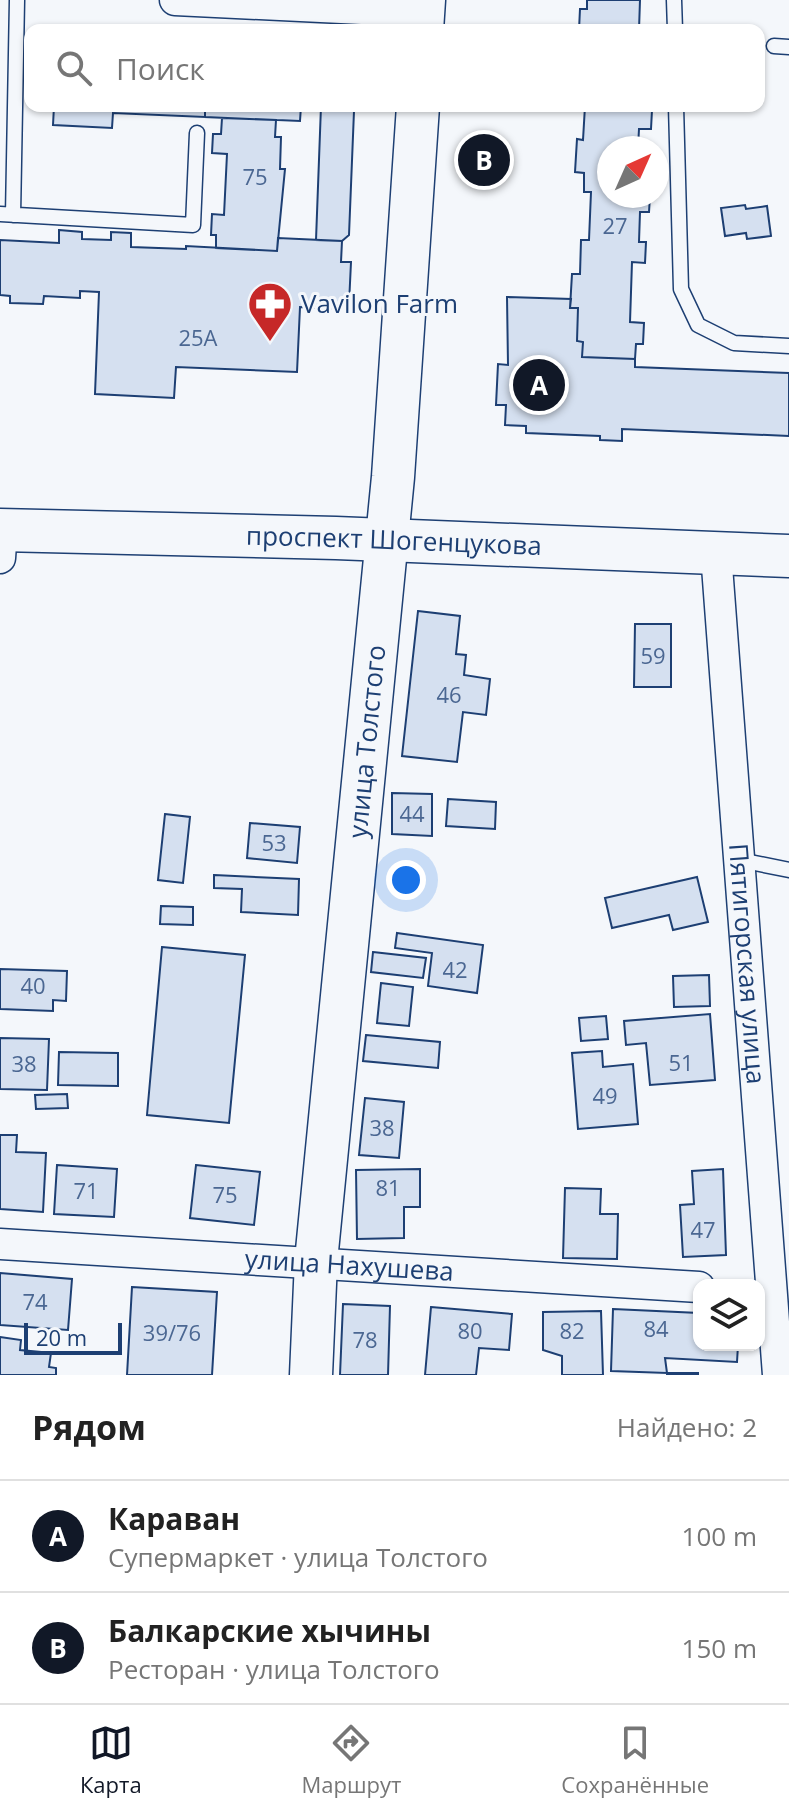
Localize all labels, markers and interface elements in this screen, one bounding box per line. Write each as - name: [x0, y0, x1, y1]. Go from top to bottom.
- search box: [24, 24, 765, 112]
- icon: search: [52, 46, 96, 90]
- text: Поиск: [116, 48, 205, 89]
- pin: B: [458, 130, 510, 190]
- north arrow: [597, 136, 669, 208]
- house number: 75: [242, 161, 268, 191]
- house number: 27: [602, 210, 628, 240]
- pharmacy icon: Vavilon Farm: [246, 280, 294, 343]
- place label: Vavilon Farm: [301, 285, 458, 321]
- house number: 25А: [178, 322, 218, 352]
- pin: A: [513, 355, 565, 415]
- street label: проспект Шогенцукова: [246, 517, 542, 563]
- house number: 59: [640, 640, 666, 670]
- street label: улица Толстого: [339, 643, 393, 840]
- house number: 46: [436, 679, 462, 709]
- house number: 44: [399, 798, 425, 828]
- house number: 53: [261, 827, 287, 857]
- street label: Пятигорская улица: [721, 842, 775, 1086]
- your location: [386, 860, 426, 900]
- house number: 42: [442, 954, 468, 984]
- house number: 40: [20, 970, 46, 1000]
- house number: 51: [668, 1047, 694, 1077]
- house number: 38: [11, 1048, 37, 1078]
- house number: 49: [592, 1080, 618, 1110]
- house number: 38: [369, 1112, 395, 1142]
- house number: 81: [375, 1172, 401, 1202]
- house number: 71: [73, 1175, 99, 1205]
- house number: 75: [212, 1179, 238, 1209]
- house number: 47: [690, 1214, 716, 1244]
- street label: улица Нахушева: [244, 1240, 455, 1289]
- map controls: [693, 1279, 765, 1351]
- button: layers: [693, 1279, 765, 1351]
- house number: 74: [22, 1286, 48, 1316]
- house number: 84: [643, 1313, 669, 1343]
- house number: 80: [457, 1315, 483, 1345]
- house number: 82: [559, 1315, 585, 1345]
- house number: 39/76: [143, 1317, 201, 1347]
- scale bar: [24, 1319, 122, 1355]
- text: 20 m: [36, 1322, 87, 1352]
- house number: 78: [352, 1324, 378, 1354]
- text: Рядом: [32, 1404, 146, 1450]
- text: Найдено: 2: [617, 1409, 757, 1445]
- text: Караван: [108, 1498, 240, 1539]
- text: A: [49, 1518, 67, 1554]
- text: 100 m: [682, 1518, 757, 1554]
- text: Супермаркет · улица Толстого: [108, 1539, 488, 1575]
- text: Балкарские хычины: [108, 1610, 431, 1651]
- text: B: [49, 1630, 67, 1666]
- text: 150 m: [682, 1630, 757, 1666]
- text: Ресторан · улица Толстого: [108, 1651, 440, 1687]
- tab: Карта: [80, 1721, 142, 1799]
- tab: Маршрут: [302, 1721, 401, 1799]
- tab: Сохранённые: [561, 1721, 709, 1799]

